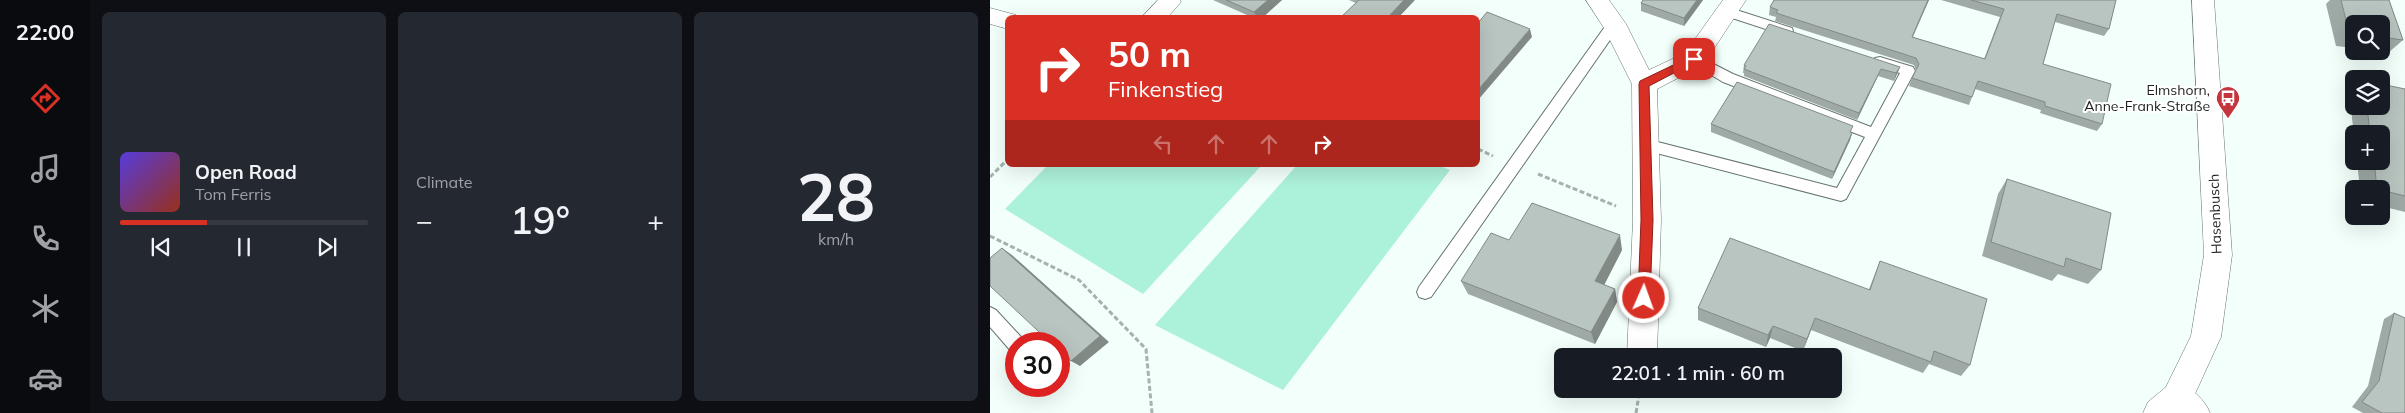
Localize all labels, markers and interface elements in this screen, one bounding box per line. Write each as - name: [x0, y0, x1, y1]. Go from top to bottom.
- map controls: [2345, 15, 2390, 225]
- button: search: [2345, 15, 2390, 60]
- text: 22:00: [16, 18, 74, 46]
- text: 50 m: [1108, 32, 1191, 76]
- icon: right: [1025, 35, 1090, 100]
- pin: [1673, 38, 1715, 80]
- icon: arrive: [1680, 45, 1708, 73]
- button: layers: [2345, 70, 2390, 115]
- text: Finkenstieg: [1108, 75, 1223, 103]
- icon: directions: [28, 81, 63, 116]
- place label: Elmshorn, Anne-Frank-Straße: [2084, 81, 2210, 115]
- bus stop icon: Elmshorn, Anne-Frank-Straße: [2215, 85, 2241, 119]
- button: +: [2345, 125, 2390, 170]
- icon: left: [1149, 130, 1177, 158]
- icon: ahead: [1202, 130, 1230, 158]
- icon: ahead: [1255, 130, 1283, 158]
- icon: right: [1308, 130, 1336, 158]
- icon: music: [28, 151, 63, 186]
- text: 28: [797, 156, 875, 237]
- text: Open Road: [195, 160, 297, 184]
- text: Climate: [416, 172, 472, 192]
- street label: Hasenbusch: [2205, 173, 2225, 255]
- button: −: [2345, 180, 2390, 225]
- text: Tom Ferris: [195, 184, 272, 204]
- text: 19°: [510, 196, 570, 244]
- text: −: [416, 203, 433, 238]
- text: +: [647, 203, 664, 238]
- icon: phone: [28, 221, 63, 256]
- text: km/h: [818, 229, 854, 249]
- icon: previous: [147, 233, 175, 261]
- icon: pause: [230, 233, 258, 261]
- icon: next: [313, 233, 341, 261]
- position arrow: [1617, 271, 1669, 323]
- icon: climate: [28, 291, 63, 326]
- speed limit sign: 30: [1005, 332, 1070, 397]
- icon: car: [28, 361, 63, 396]
- text: 22:01 · 1 min · 60 m: [1611, 361, 1785, 385]

